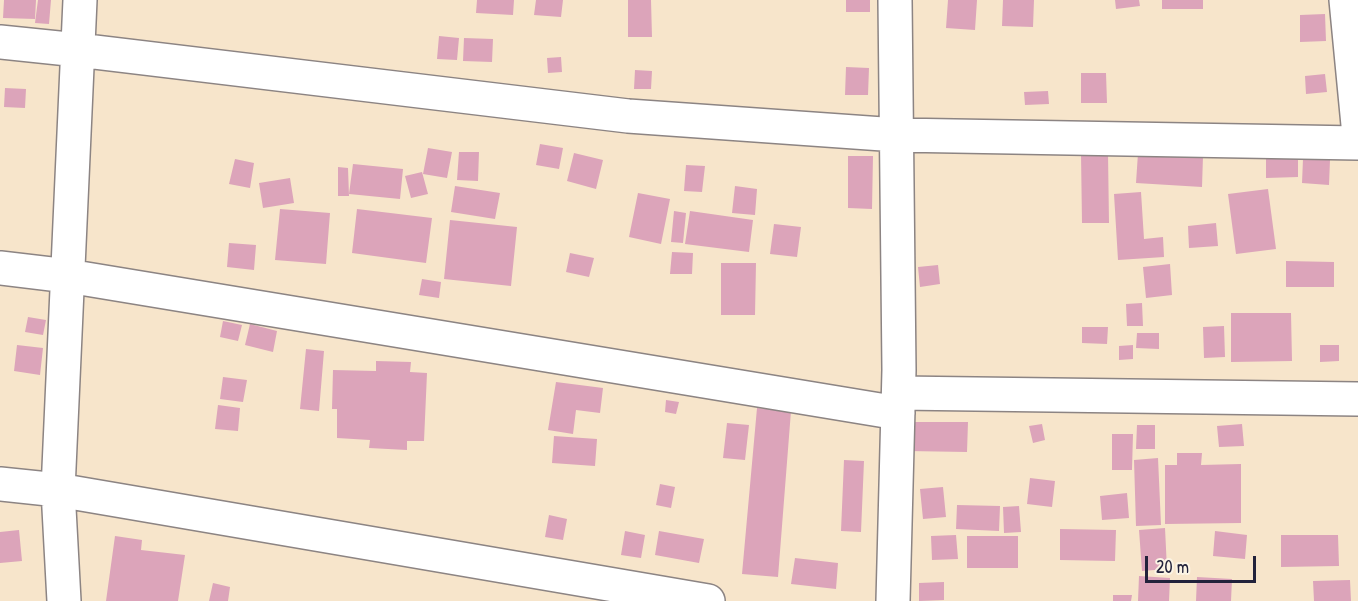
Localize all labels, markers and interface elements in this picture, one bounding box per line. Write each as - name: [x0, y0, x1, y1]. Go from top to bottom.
- scale bar: [1148, 544, 1259, 582]
- text: 20 m: [1156, 554, 1189, 579]

